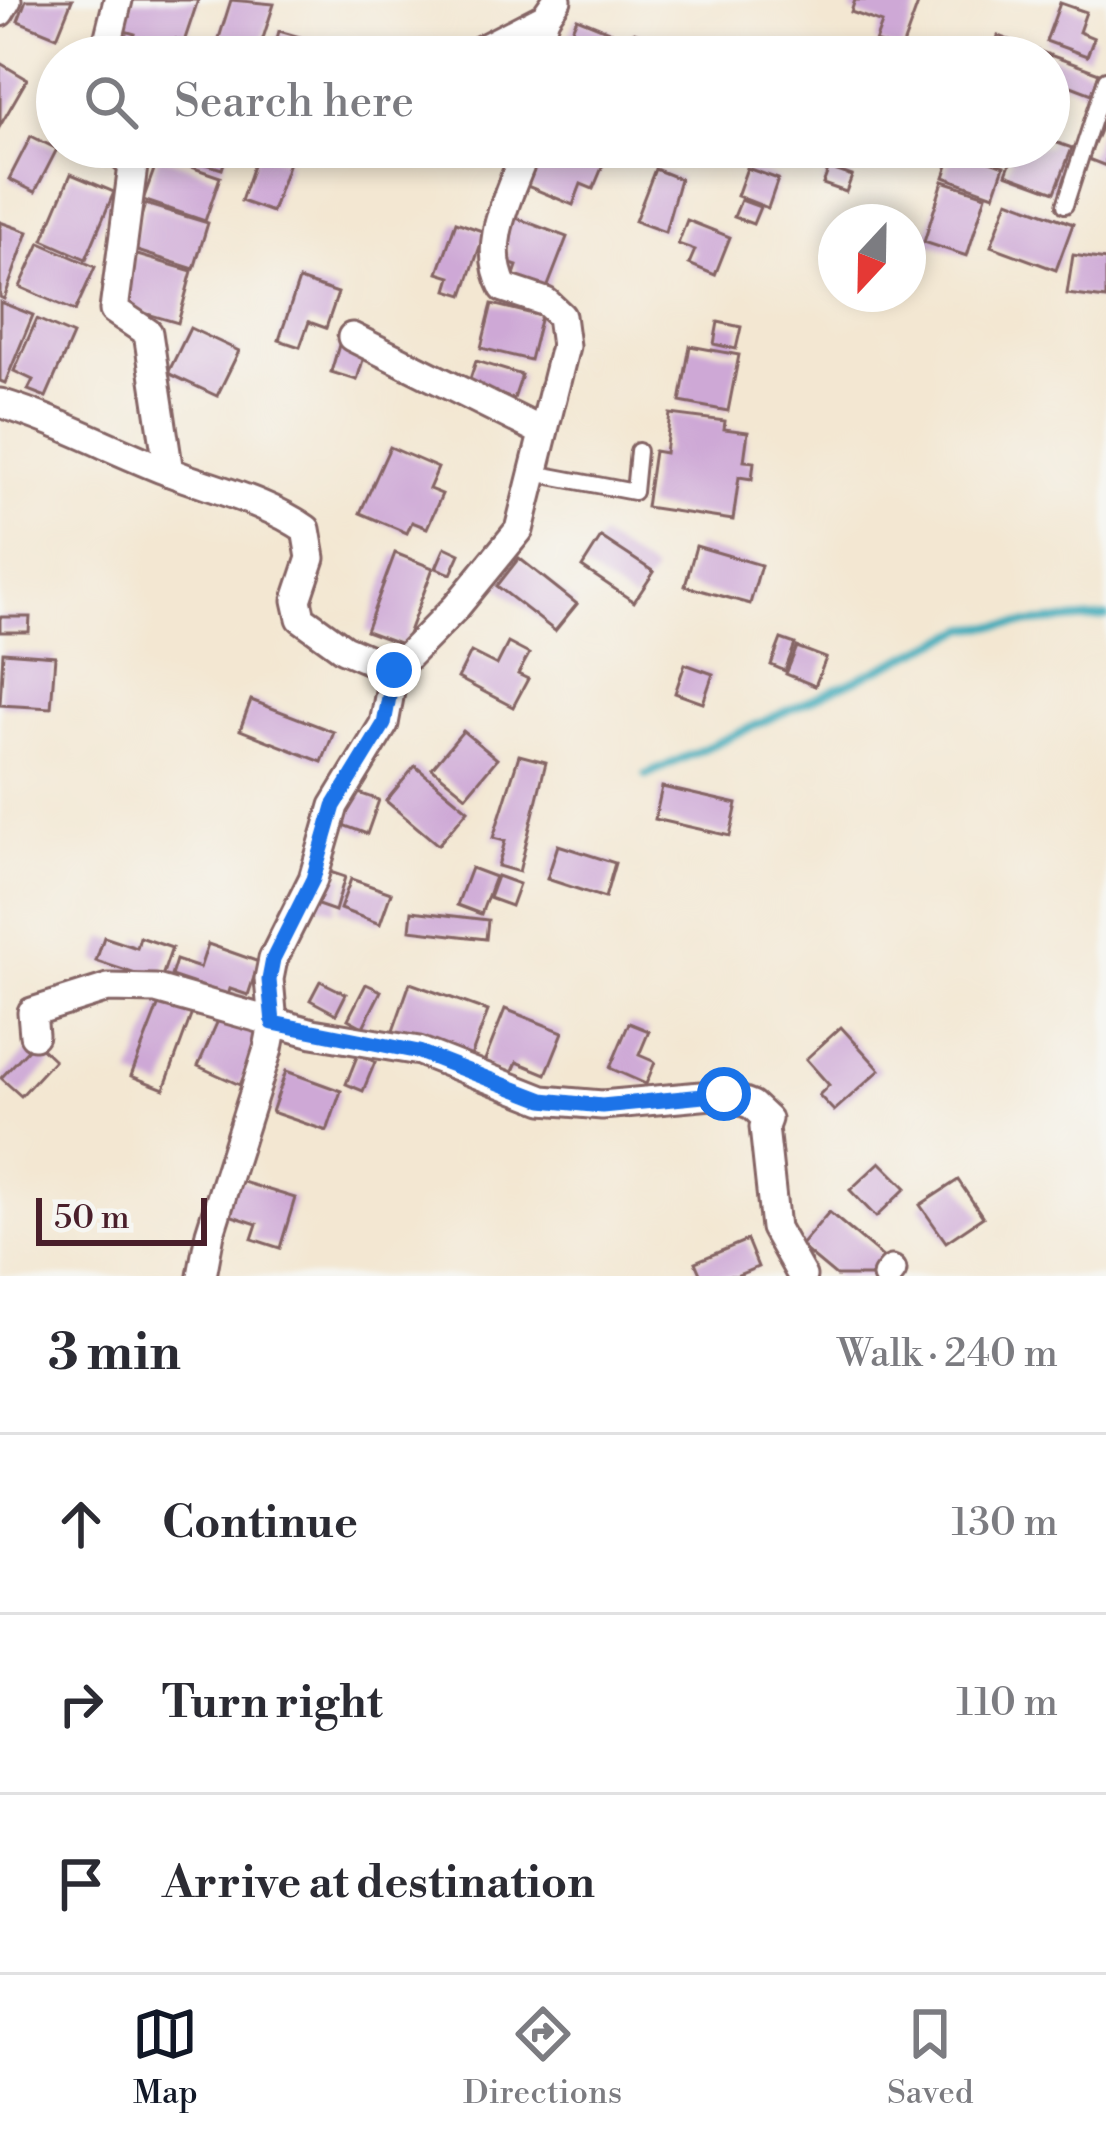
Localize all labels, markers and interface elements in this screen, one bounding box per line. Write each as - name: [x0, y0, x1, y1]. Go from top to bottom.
- search box: [36, 36, 1070, 168]
- icon: search: [78, 69, 144, 135]
- text: Search here: [174, 74, 414, 131]
- north arrow: [818, 204, 926, 312]
- route end: [367, 643, 421, 697]
- route start: [697, 1067, 751, 1121]
- scale bar: [36, 1192, 207, 1245]
- text: 50 m: [54, 1198, 130, 1239]
- text: 3 min: [48, 1322, 181, 1386]
- text: Walk · 240 m: [837, 1330, 1058, 1379]
- icon: ahead: [48, 1491, 114, 1557]
- text: Continue: [162, 1495, 358, 1552]
- text: 130 m: [952, 1499, 1058, 1548]
- icon: right: [48, 1671, 114, 1737]
- text: Turn right: [162, 1675, 383, 1732]
- text: 110 m: [956, 1679, 1058, 1728]
- icon: arrive: [48, 1851, 114, 1917]
- text: Arrive at destination: [162, 1855, 595, 1912]
- tab: Map: [132, 2001, 198, 2114]
- tab: Directions: [463, 2001, 622, 2114]
- tab: Saved: [887, 2001, 974, 2114]

